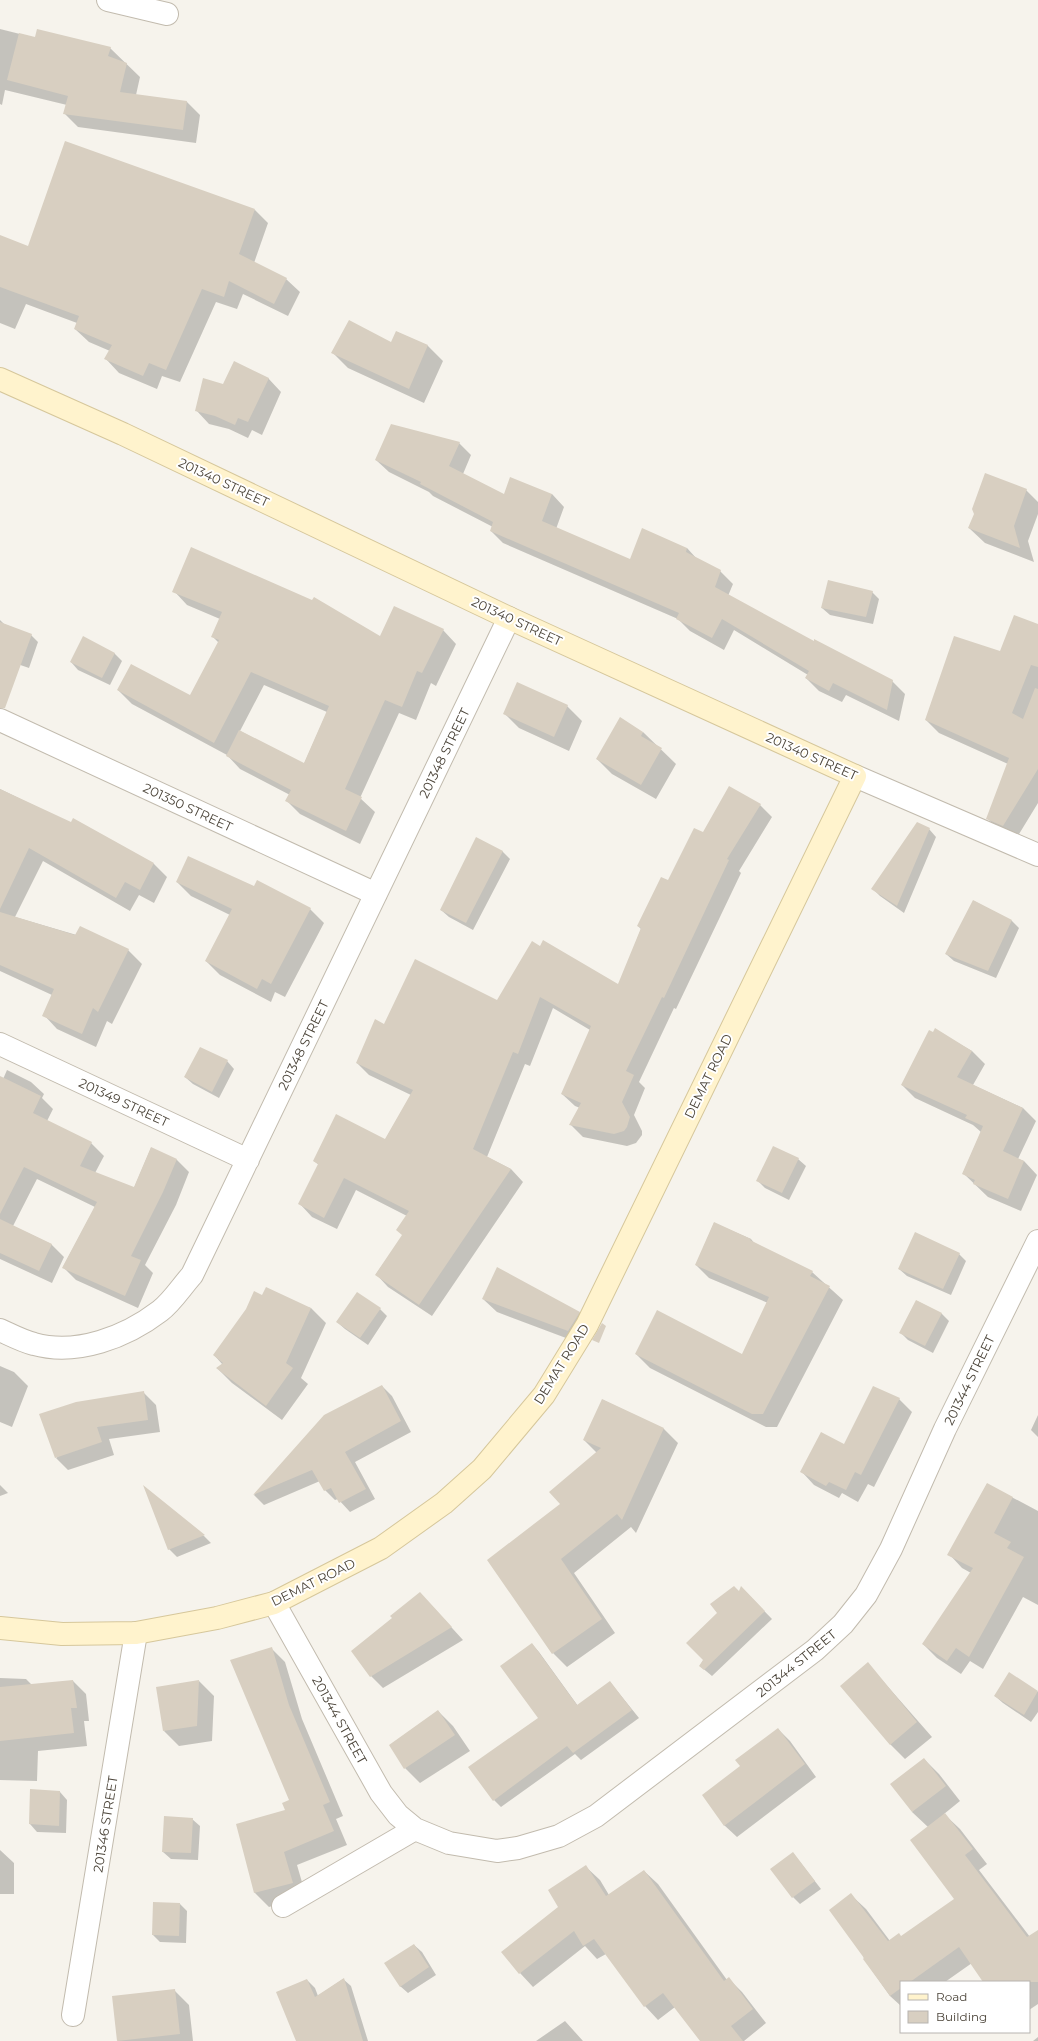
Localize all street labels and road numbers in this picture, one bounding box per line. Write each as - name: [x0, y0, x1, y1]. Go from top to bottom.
- street label: 201340 STREET: [176, 454, 272, 510]
- street label: 201340 STREET: [469, 593, 565, 649]
- street label: 201348 STREET: [415, 705, 473, 801]
- street label: 201340 STREET: [764, 729, 861, 783]
- street label: 201350 STREET: [141, 779, 236, 835]
- street label: 201348 STREET: [274, 997, 332, 1093]
- street label: DEMAT ROAD: [681, 1031, 735, 1121]
- street label: 201349 STREET: [76, 1074, 172, 1130]
- street label: DEMAT ROAD: [530, 1321, 592, 1407]
- street label: 201344 STREET: [940, 1332, 998, 1428]
- street label: DEMAT ROAD: [268, 1555, 358, 1609]
- street label: 201344 STREET: [753, 1626, 840, 1700]
- street label: 201344 STREET: [309, 1673, 371, 1767]
- street label: 201346 STREET: [89, 1774, 121, 1873]

